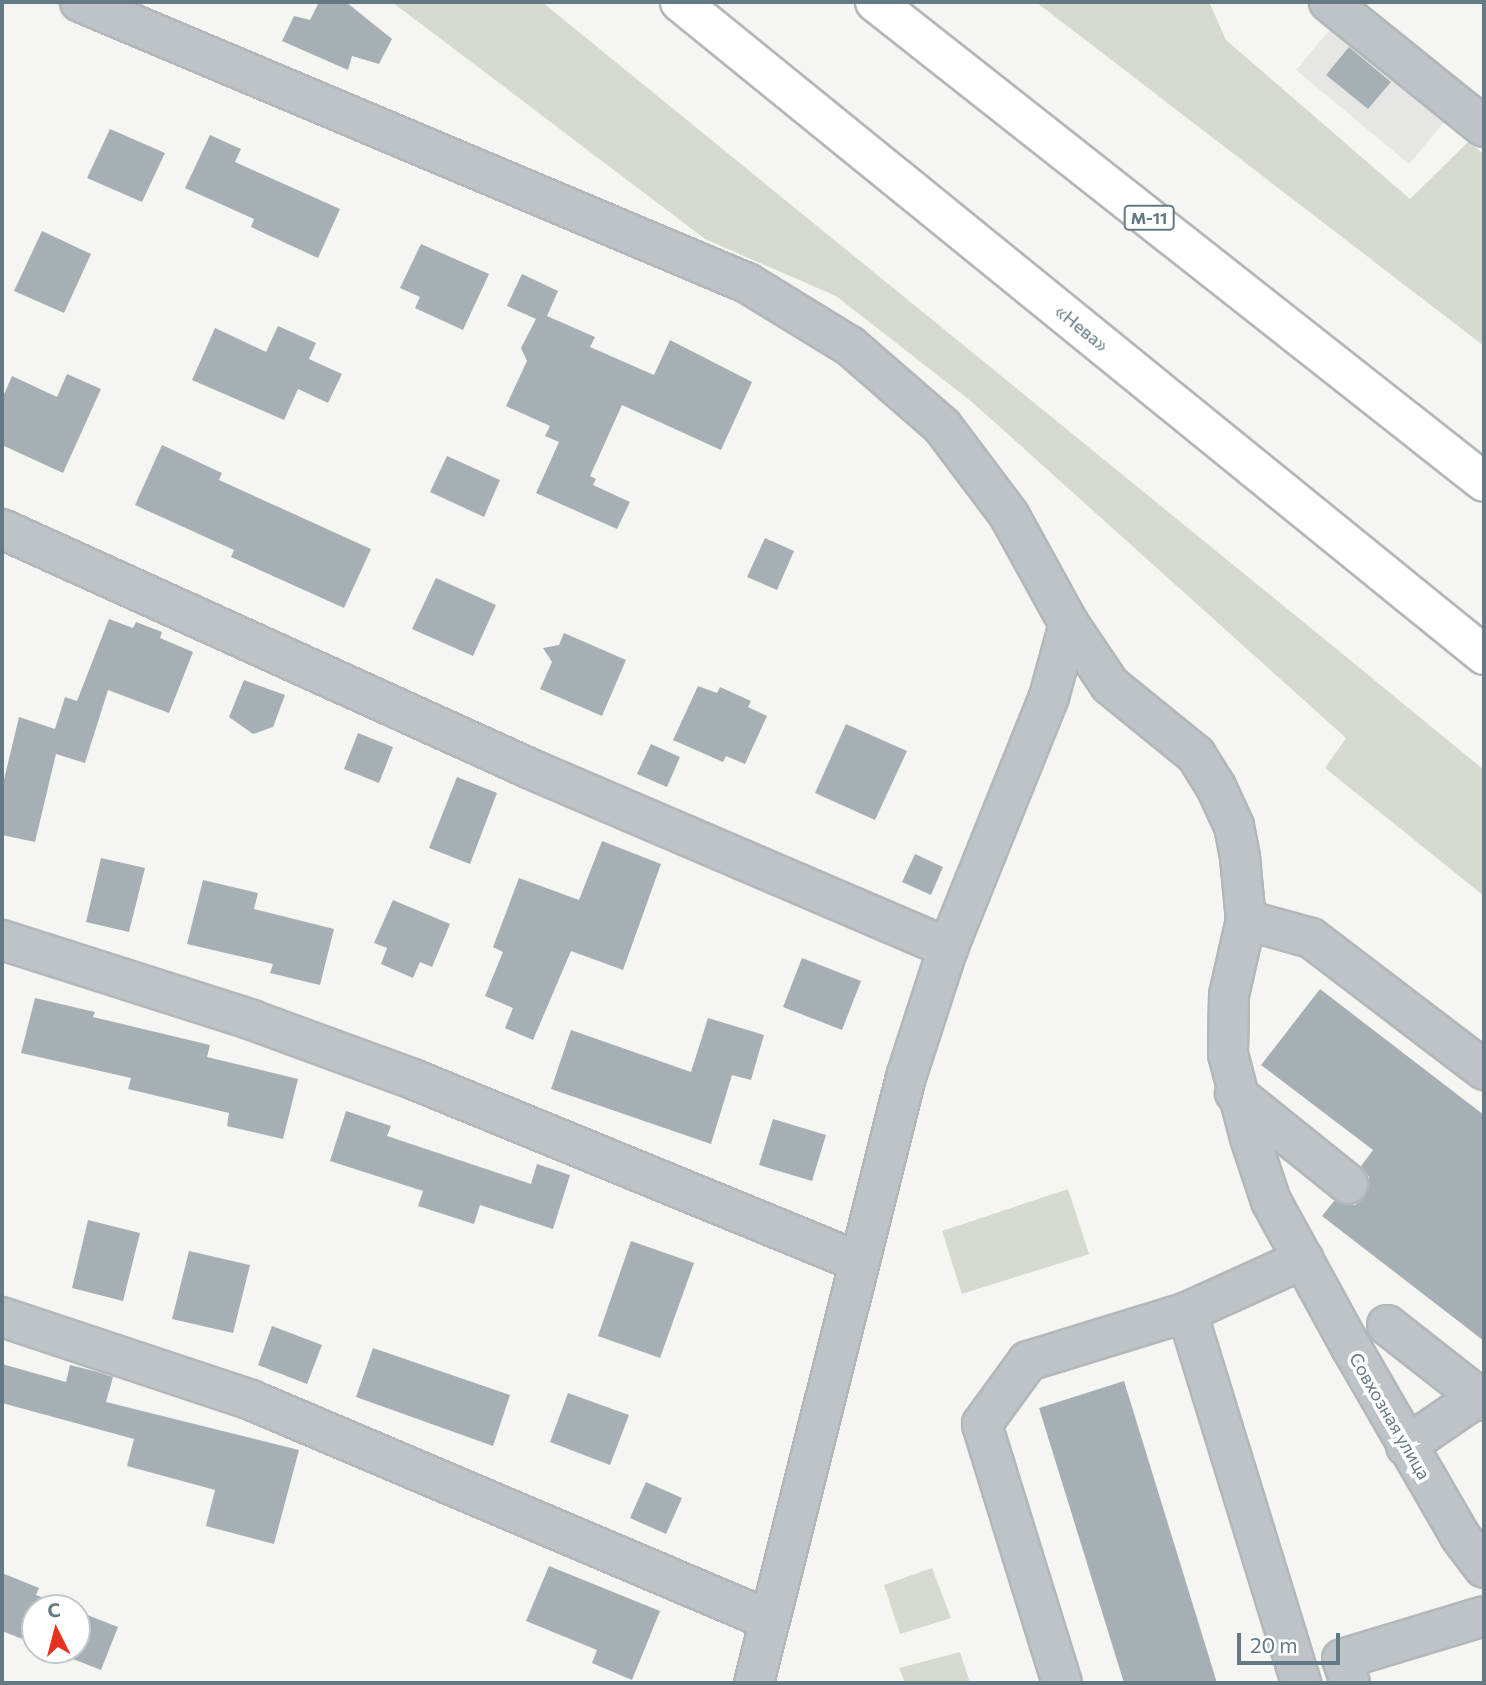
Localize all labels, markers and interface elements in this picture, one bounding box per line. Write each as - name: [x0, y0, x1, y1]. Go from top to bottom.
- road number: М-11: [1123, 206, 1175, 230]
- street label: «Нева»: [1051, 300, 1113, 356]
- street label: Совхозная улица: [1345, 1349, 1435, 1483]
- north arrow: [21, 1594, 91, 1664]
- text: С: [46, 1597, 62, 1622]
- scale bar: [1241, 1618, 1344, 1662]
- text: 20 m: [1250, 1632, 1298, 1657]

